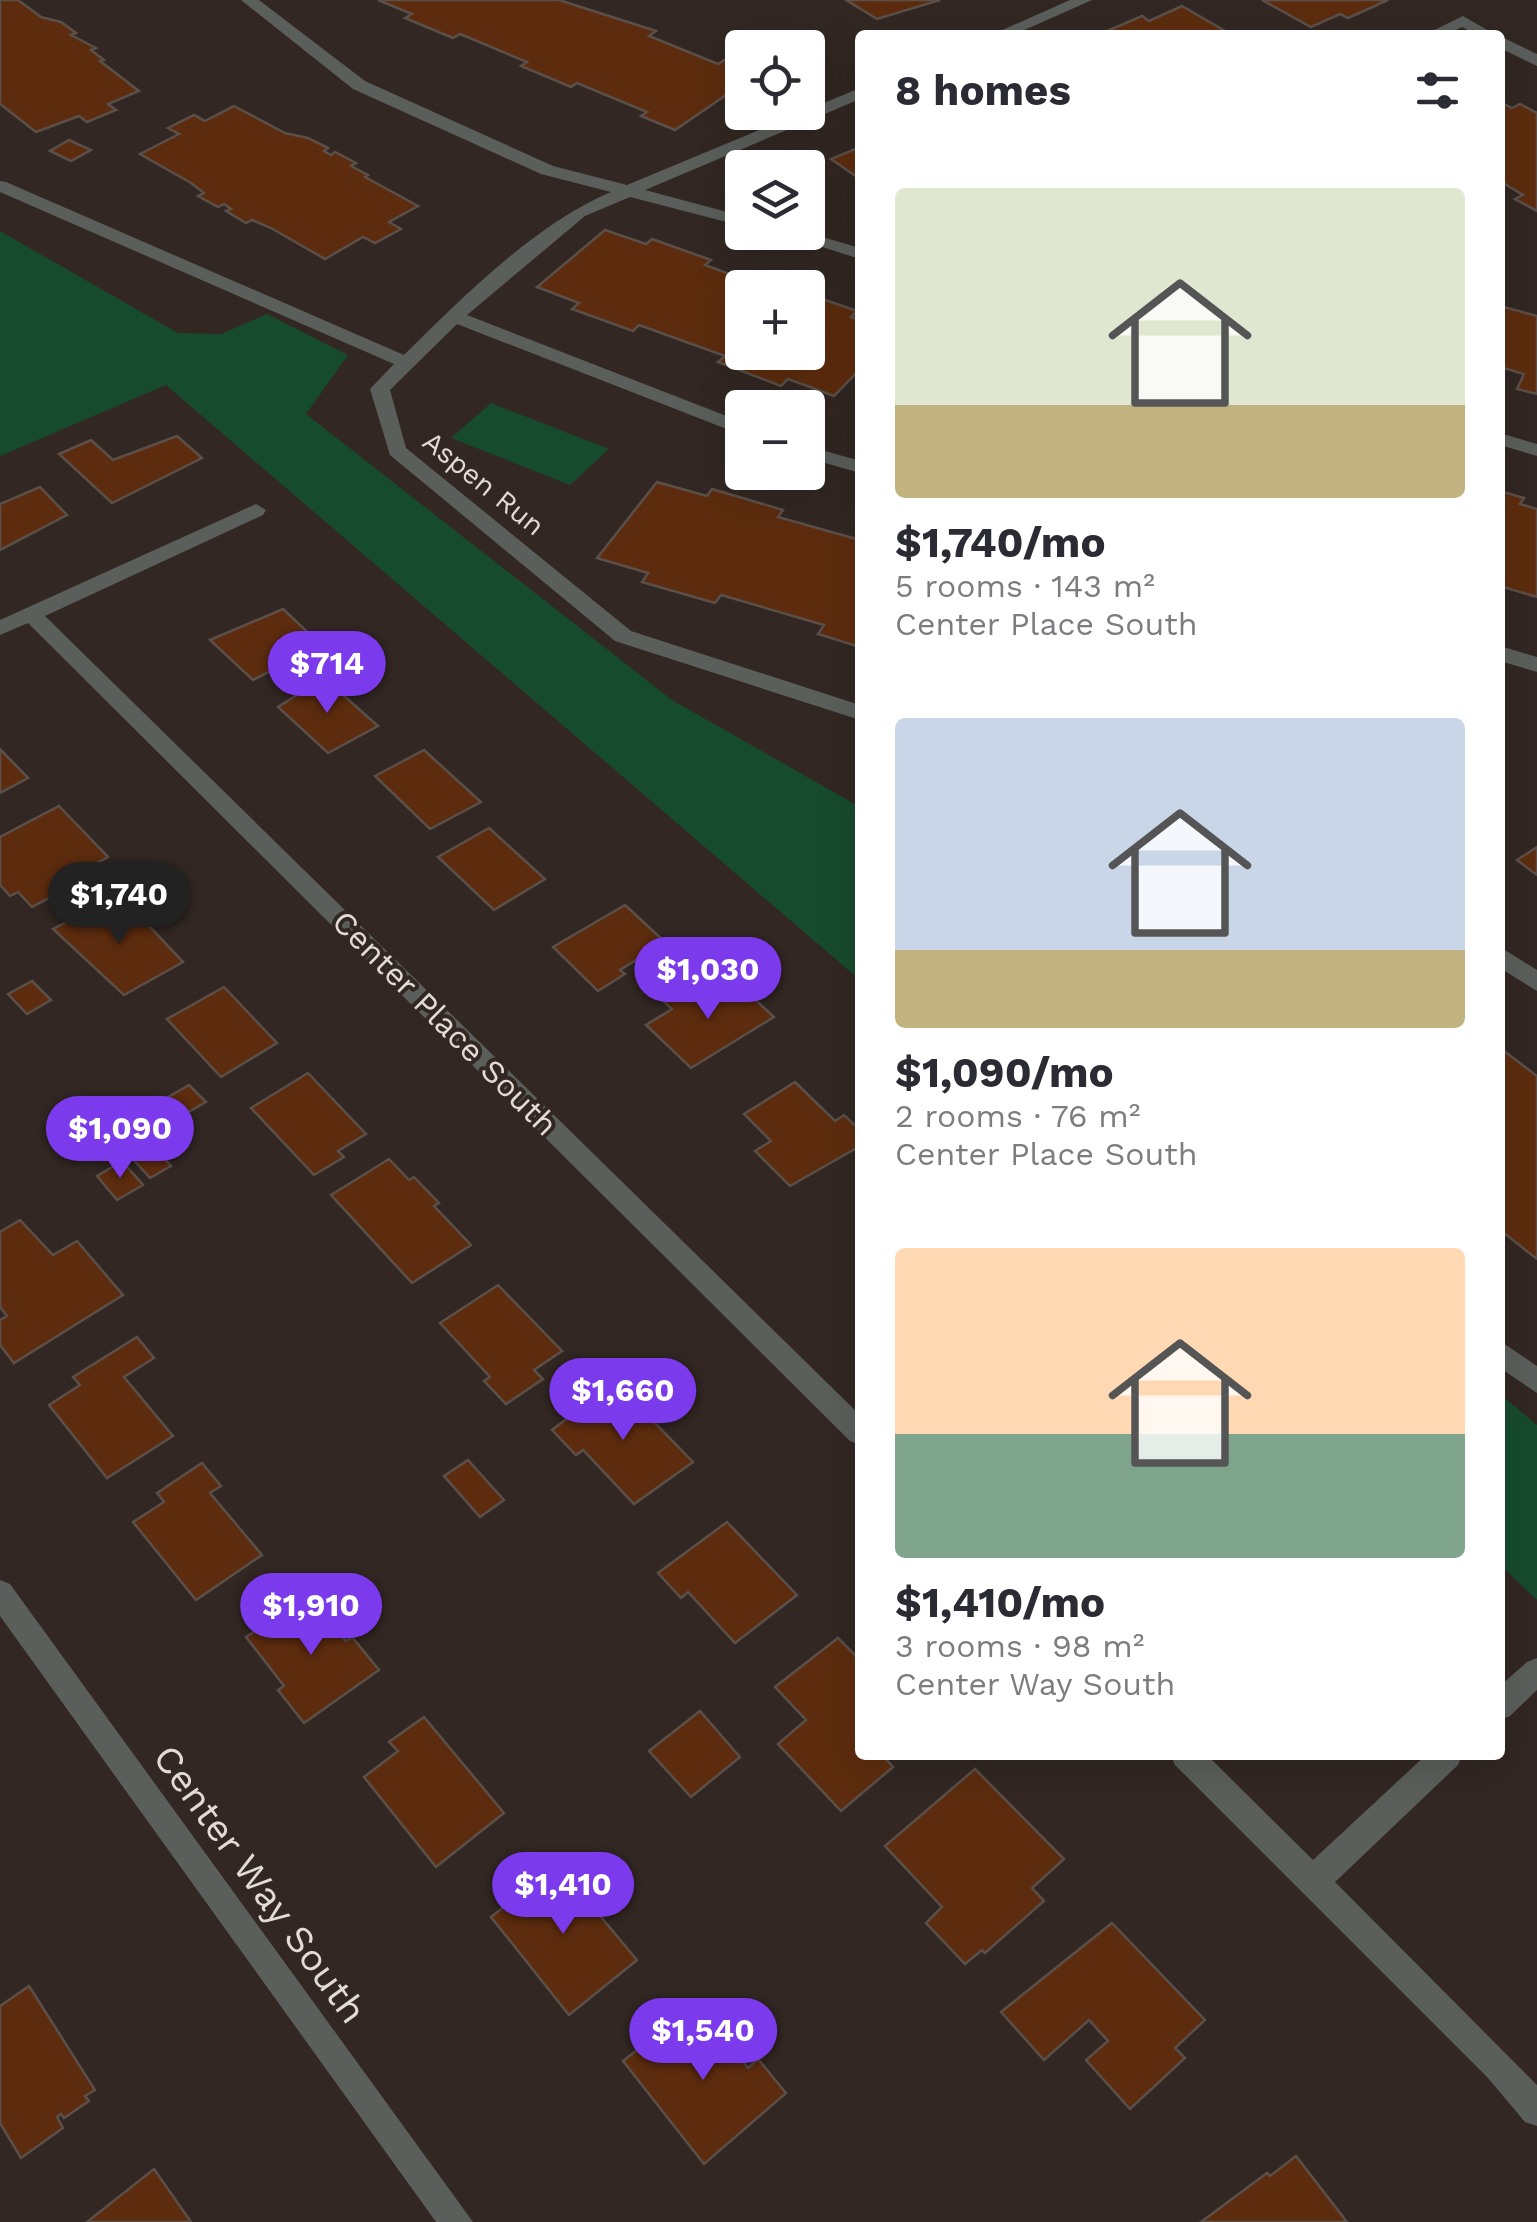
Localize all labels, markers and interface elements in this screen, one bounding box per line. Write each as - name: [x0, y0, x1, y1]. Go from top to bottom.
- map controls: [725, 30, 825, 490]
- button: locate: [725, 30, 825, 130]
- icon: filters: [1410, 63, 1465, 118]
- text: 8 homes: [895, 66, 1071, 115]
- button: layers: [725, 150, 825, 250]
- icon: home: [1090, 253, 1270, 433]
- button: +: [725, 270, 825, 370]
- button: −: [725, 390, 825, 490]
- street label: Aspen Run: [416, 424, 551, 542]
- text: $1,740/mo: [895, 518, 1106, 567]
- text: 5 rooms · 143 m²: [895, 567, 1155, 605]
- text: Center Place South: [895, 605, 1198, 643]
- pin: $714: [268, 631, 386, 716]
- text: $714: [290, 644, 364, 682]
- icon: home: [1090, 783, 1270, 963]
- pin: $1,740: [38, 862, 200, 947]
- text: $1,740: [70, 875, 168, 913]
- street label: Center Place South: [325, 903, 565, 1143]
- pin: $1,030: [627, 937, 789, 1022]
- text: $1,030: [656, 950, 760, 988]
- text: $1,090/mo: [895, 1048, 1114, 1097]
- pin: $1,090: [39, 1096, 201, 1181]
- text: 2 rooms · 76 m²: [895, 1097, 1141, 1135]
- text: $1,090: [68, 1109, 172, 1147]
- text: Center Place South: [895, 1135, 1198, 1173]
- icon: home: [1090, 1313, 1270, 1493]
- pin: $1,660: [542, 1358, 704, 1443]
- text: $1,660: [571, 1371, 675, 1409]
- pin: $1,910: [230, 1573, 392, 1658]
- text: $1,410/mo: [895, 1578, 1105, 1627]
- text: $1,910: [262, 1586, 360, 1624]
- text: 3 rooms · 98 m²: [895, 1627, 1144, 1665]
- text: Center Way South: [895, 1665, 1175, 1703]
- street label: Center Way South: [144, 1736, 376, 2032]
- pin: $1,410: [482, 1852, 644, 1937]
- text: $1,410: [514, 1865, 612, 1903]
- pin: $1,540: [622, 1998, 784, 2083]
- text: $1,540: [651, 2011, 755, 2049]

